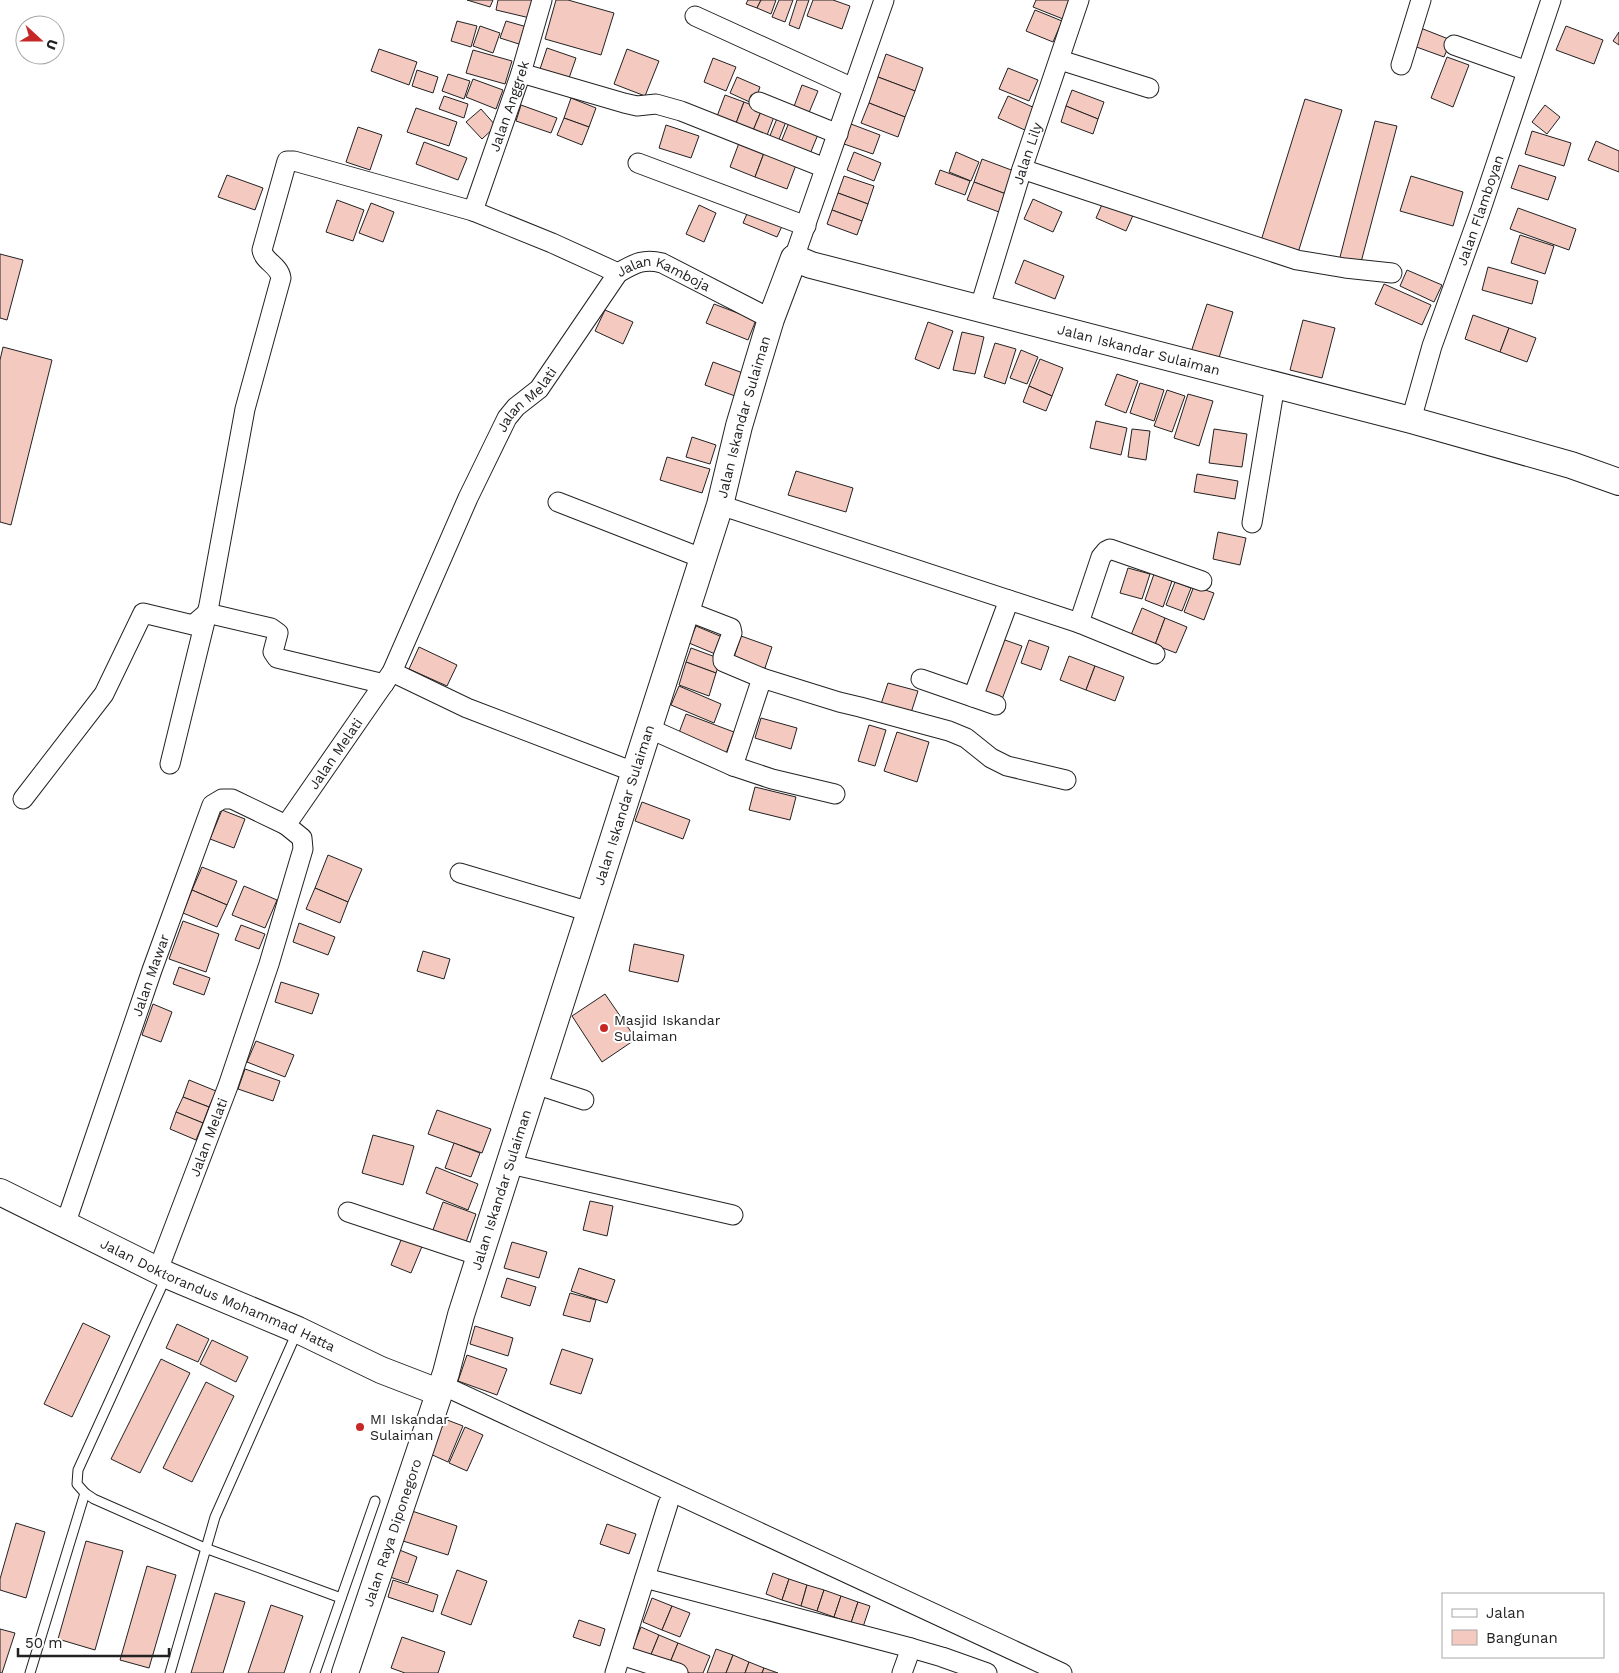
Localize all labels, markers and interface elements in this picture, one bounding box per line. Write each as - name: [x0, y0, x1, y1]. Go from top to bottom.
- north arrow: [15, 15, 65, 65]
- text: U: [43, 37, 61, 52]
- street label: Jalan Anggrek: [486, 59, 532, 154]
- street label: Jalan Lily: [1010, 119, 1045, 186]
- street label: Jalan Flamboyan: [1453, 153, 1507, 268]
- street label: Jalan Kamboja: [614, 253, 713, 294]
- street label: Jalan Iskandar Sulaiman: [1056, 321, 1222, 378]
- street label: Jalan Iskandar Sulaiman: [714, 334, 773, 500]
- street label: Jalan Melati: [493, 364, 560, 435]
- street label: Jalan Melati: [305, 715, 366, 792]
- street label: Jalan Iskandar Sulaiman: [591, 723, 657, 887]
- street label: Jalan Mawar: [129, 932, 172, 1019]
- place label: Masjid Iskandar Sulaiman: [614, 1012, 721, 1044]
- marker: Masjid Iskandar Sulaiman: [598, 1022, 610, 1034]
- street label: Jalan Melati: [186, 1096, 231, 1179]
- street label: Jalan Iskandar Sulaiman: [468, 1107, 534, 1272]
- street label: Jalan Doktorandus Mohammad Hatta: [98, 1235, 338, 1355]
- place label: MI Iskandar Sulaiman: [370, 1411, 449, 1443]
- marker: MI Iskandar Sulaiman: [354, 1421, 366, 1433]
- street label: Jalan Raya Diponegoro: [360, 1457, 425, 1609]
- legend: [1442, 1593, 1604, 1658]
- text: Jalan: [1486, 1604, 1525, 1622]
- scale bar: [18, 1626, 169, 1658]
- text: Bangunan: [1486, 1629, 1558, 1647]
- text: 50 m: [25, 1634, 62, 1652]

